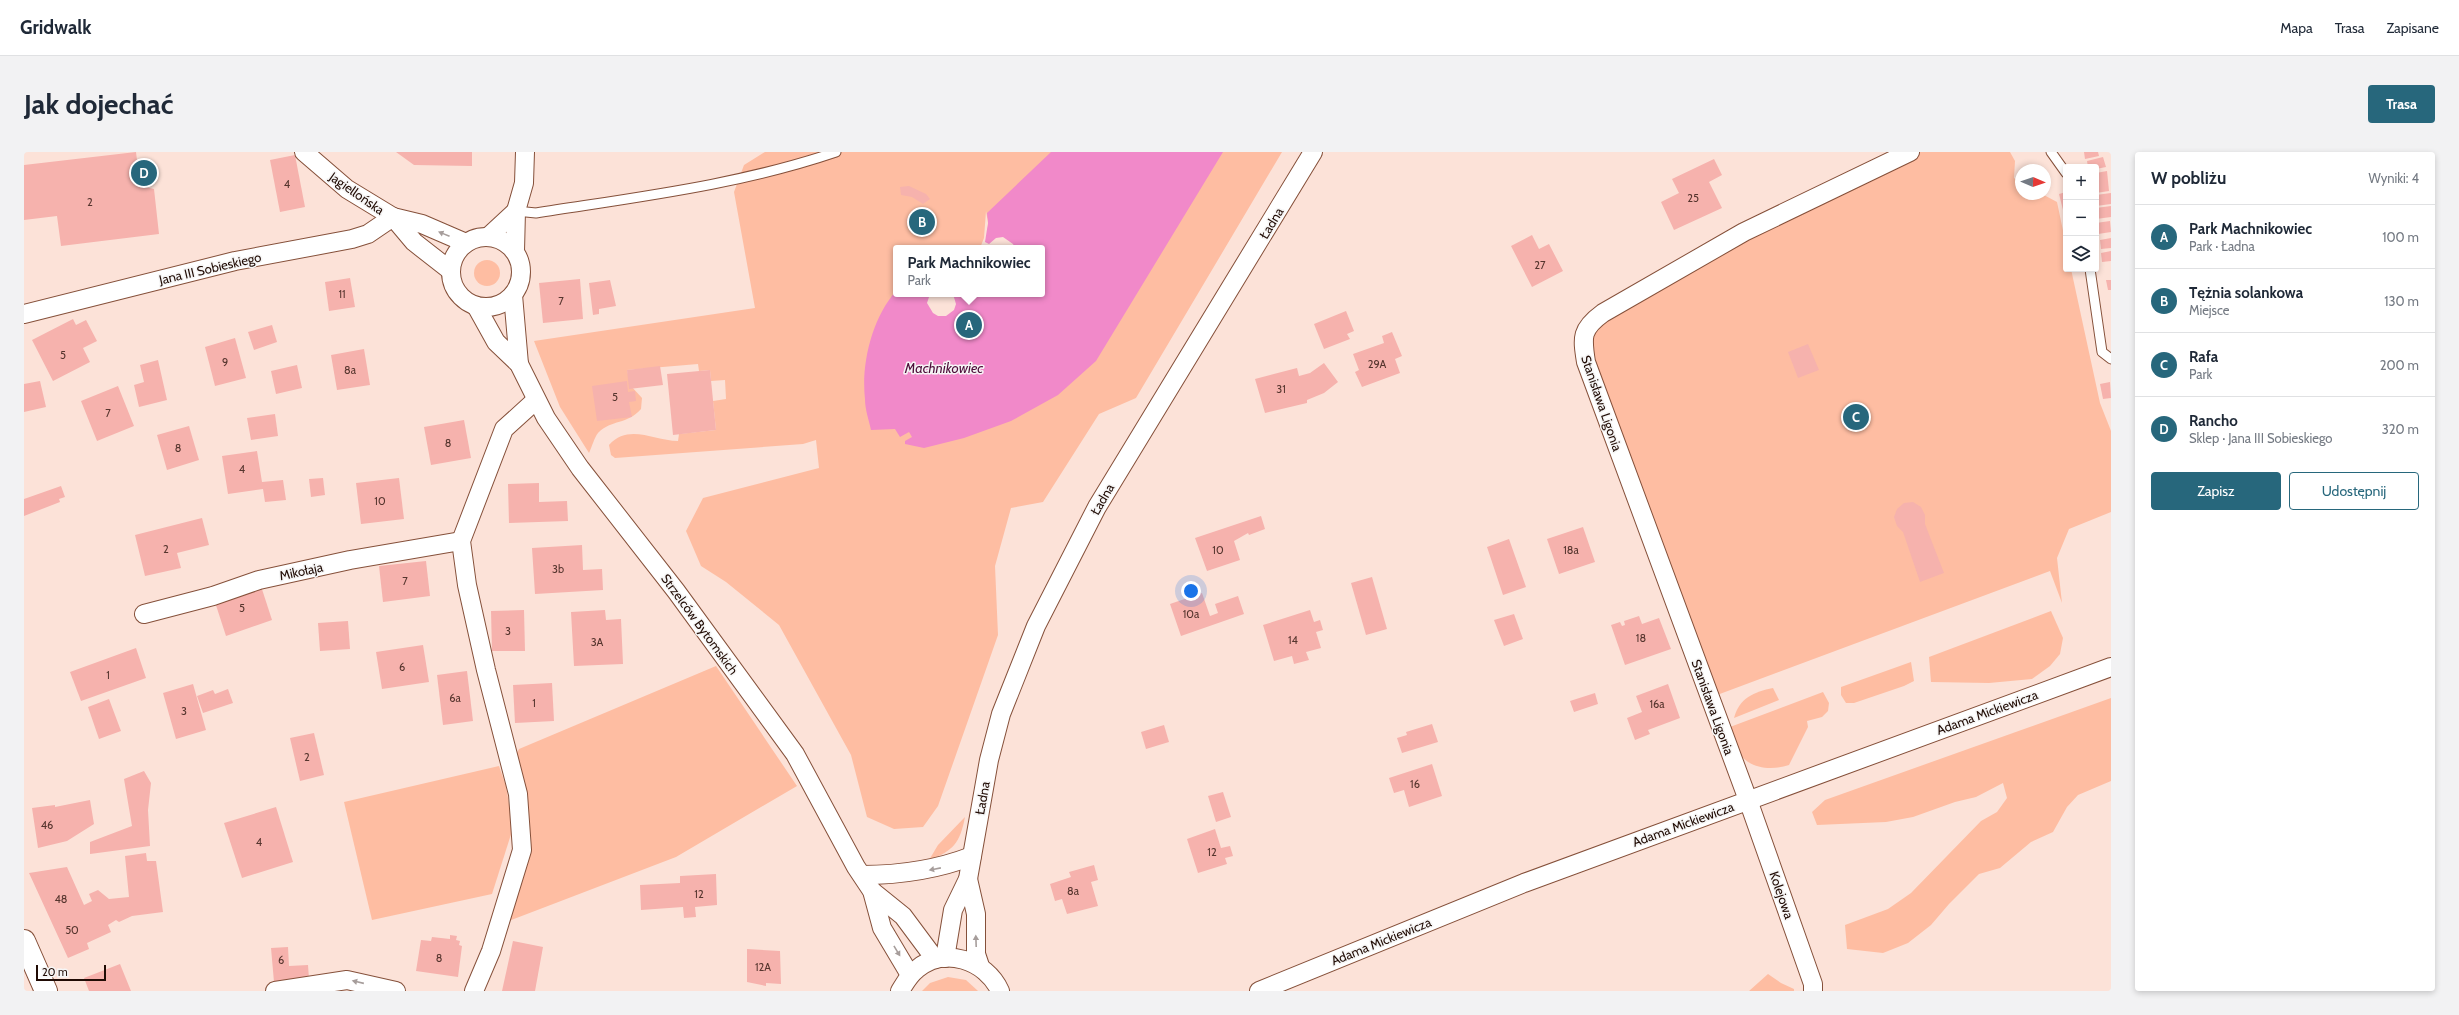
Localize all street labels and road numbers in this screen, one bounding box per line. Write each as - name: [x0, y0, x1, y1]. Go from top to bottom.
- street label: Jagiellońska: [326, 168, 388, 218]
- street label: Ładna: [1256, 204, 1287, 241]
- street label: Jana III Sobieskiego: [156, 248, 263, 288]
- street label: Stanisława Ligonia: [1578, 353, 1626, 454]
- street label: Ładna: [1087, 480, 1118, 517]
- street label: Mikołaja: [278, 558, 325, 584]
- street label: Strzelców Bytomskich: [658, 570, 742, 678]
- street label: Stanisława Ligonia: [1688, 657, 1738, 758]
- street label: Adama Mickiewicza: [1934, 686, 2041, 738]
- street label: Ładna: [971, 779, 993, 816]
- street label: Adama Mickiewicza: [1630, 798, 1737, 850]
- street label: Kolejowa: [1765, 869, 1798, 922]
- street label: Adama Mickiewicza: [1329, 913, 1434, 968]

